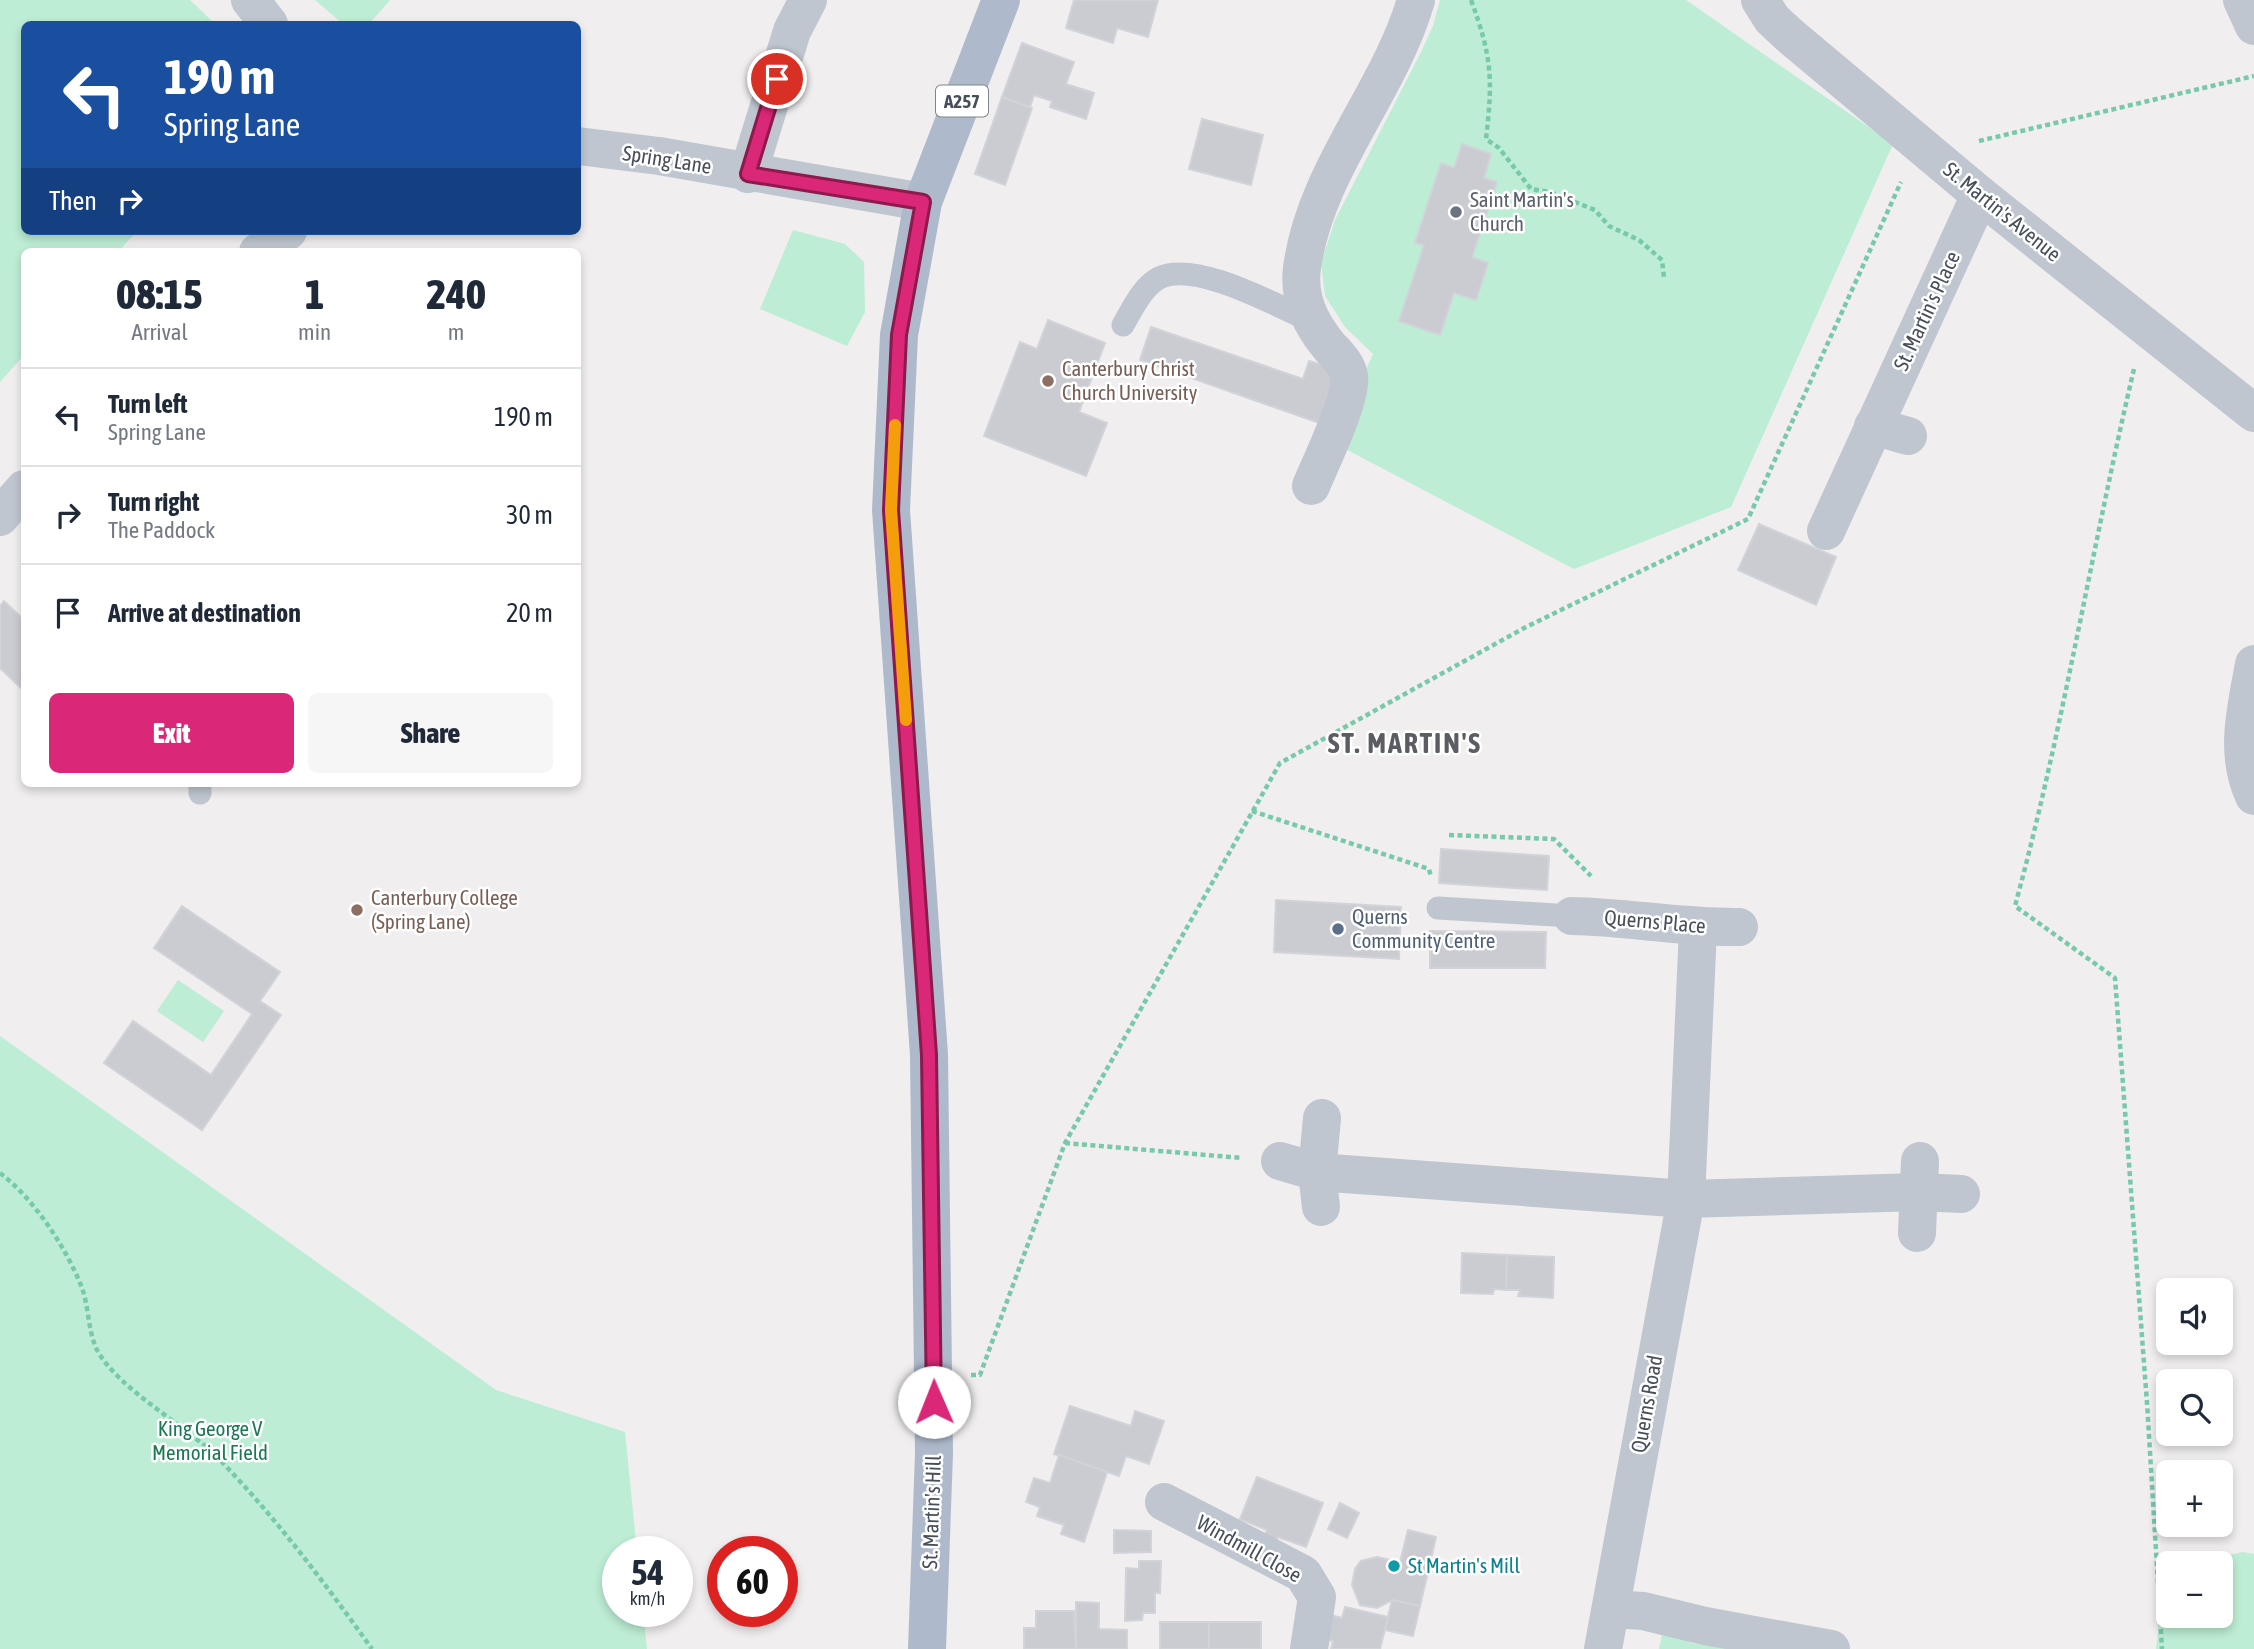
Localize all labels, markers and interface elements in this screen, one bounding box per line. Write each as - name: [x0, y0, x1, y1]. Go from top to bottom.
- text: 190 m: [164, 48, 275, 104]
- icon: left: [49, 49, 140, 140]
- pin: [747, 49, 807, 109]
- icon: arrive: [758, 60, 796, 98]
- road number: A257: [936, 86, 988, 116]
- text: Spring Lane: [164, 106, 300, 143]
- street label: Spring Lane: [621, 140, 713, 178]
- street label: St. Martin's Avenue: [1939, 157, 2066, 266]
- icon: right: [111, 182, 149, 220]
- text: Then: [49, 186, 97, 216]
- place label: Saint Martin's Church: [1470, 187, 1574, 235]
- marker: Saint Martin's Church: [1448, 204, 1464, 220]
- street label: St. Martin's Place: [1888, 247, 1964, 374]
- text: 08:15: [116, 270, 203, 318]
- text: 1: [305, 270, 324, 318]
- text: 240: [426, 270, 486, 318]
- text: Arrival: [131, 319, 188, 345]
- text: min: [298, 319, 331, 345]
- text: m: [448, 319, 464, 345]
- place label: Canterbury Christ Church University: [1062, 356, 1198, 404]
- marker: Canterbury Christ Church University: [1040, 373, 1056, 389]
- text: Turn left: [108, 389, 188, 419]
- icon: left: [49, 398, 87, 436]
- text: 190 m: [494, 402, 553, 432]
- text: Spring Lane: [108, 419, 206, 445]
- text: Turn right: [108, 487, 199, 517]
- icon: right: [49, 496, 87, 534]
- text: 30 m: [506, 500, 553, 530]
- text: The Paddock: [108, 517, 215, 543]
- icon: arrive: [49, 594, 87, 632]
- text: Arrive at destination: [108, 598, 301, 628]
- text: 20 m: [506, 598, 553, 628]
- button: Exit: [49, 693, 294, 773]
- button: Share: [308, 693, 553, 773]
- district label: ST. MARTIN'S: [1328, 727, 1482, 759]
- place label: Canterbury College (Spring Lane): [371, 885, 518, 933]
- marker: Canterbury College (Spring Lane): [349, 902, 365, 918]
- place label: Querns Community Centre: [1352, 904, 1495, 952]
- street label: Querns Place: [1603, 905, 1707, 937]
- marker: Querns Community Centre: [1330, 921, 1346, 937]
- map controls: [2156, 1278, 2233, 1628]
- button: sound: [2156, 1278, 2233, 1355]
- street label: Querns Road: [1626, 1353, 1666, 1455]
- position arrow: [897, 1365, 971, 1439]
- button: search: [2156, 1369, 2233, 1446]
- park label: King George V Memorial Field: [152, 1416, 268, 1464]
- street label: St. Martin's Hill: [917, 1454, 945, 1569]
- button: +: [2156, 1460, 2233, 1537]
- street label: Windmill Close: [1193, 1510, 1306, 1587]
- speed limit sign: 60: [707, 1536, 798, 1627]
- button: −: [2156, 1551, 2233, 1628]
- text: 54: [631, 1552, 664, 1592]
- place label: St Martin's Mill: [1408, 1553, 1520, 1577]
- marker: St Martin's Mill: [1386, 1558, 1402, 1574]
- text: km/h: [630, 1588, 665, 1609]

